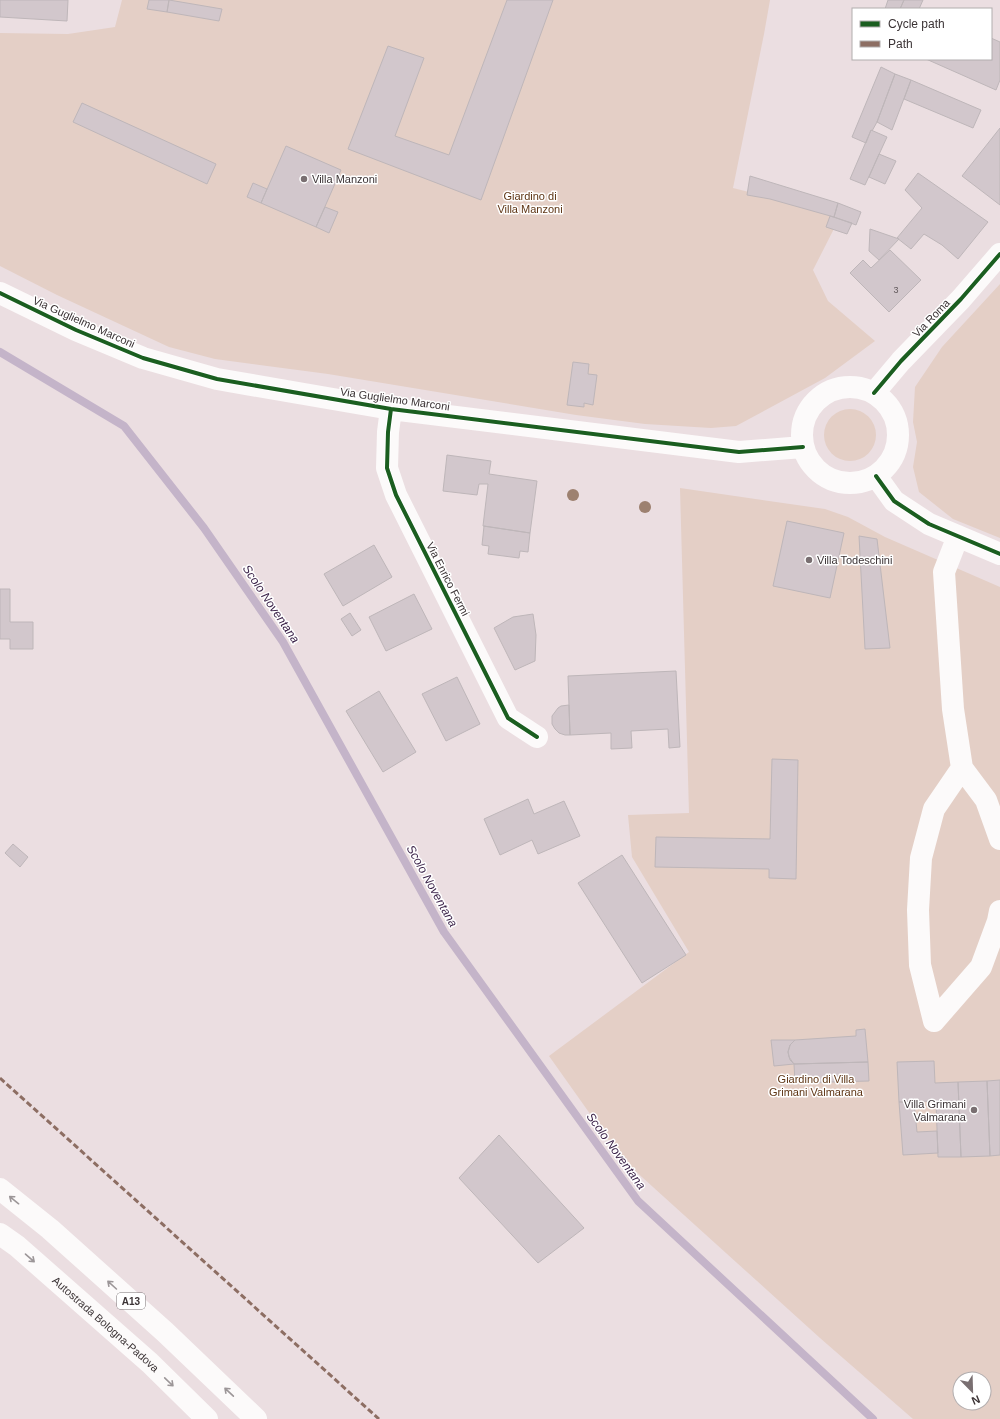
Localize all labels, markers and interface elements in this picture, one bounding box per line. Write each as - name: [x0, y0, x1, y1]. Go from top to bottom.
- legend: [852, 8, 992, 60]
- text: Cycle path: [888, 17, 945, 31]
- text: Path: [888, 37, 913, 51]
- place label: Villa Manzoni: [312, 173, 377, 185]
- marker: Villa Manzoni: [299, 174, 309, 184]
- park label: Giardino di Villa Manzoni: [497, 190, 563, 215]
- house number: 3: [893, 285, 899, 295]
- street label: Via Guglielmo Marconi: [31, 294, 137, 350]
- street label: Via Roma: [910, 296, 953, 339]
- street label: Via Guglielmo Marconi: [339, 385, 451, 413]
- street label: Via Enrico Fermi: [424, 540, 472, 618]
- place label: Villa Todeschini: [817, 554, 892, 566]
- marker: Villa Todeschini: [804, 555, 814, 565]
- water label: Scolo Noventana: [240, 562, 303, 646]
- water label: Scolo Noventana: [404, 843, 460, 930]
- park label: Giardino di Villa Grimani Valmarana: [769, 1073, 864, 1098]
- place label: Villa Grimani Valmarana: [904, 1098, 967, 1123]
- marker: Villa Grimani Valmarana: [969, 1105, 979, 1115]
- water label: Scolo Noventana: [583, 1110, 649, 1192]
- one-way arrow: [8, 1195, 19, 1204]
- one-way arrow: [25, 1253, 35, 1262]
- street label: Autostrada Bologna-Padova: [50, 1274, 162, 1375]
- one-way arrow: [107, 1280, 117, 1289]
- road number: A13: [117, 1293, 145, 1309]
- north arrow: [952, 1371, 992, 1411]
- one-way arrow: [164, 1377, 174, 1387]
- one-way arrow: [223, 1387, 234, 1396]
- text: N: [970, 1393, 982, 1407]

